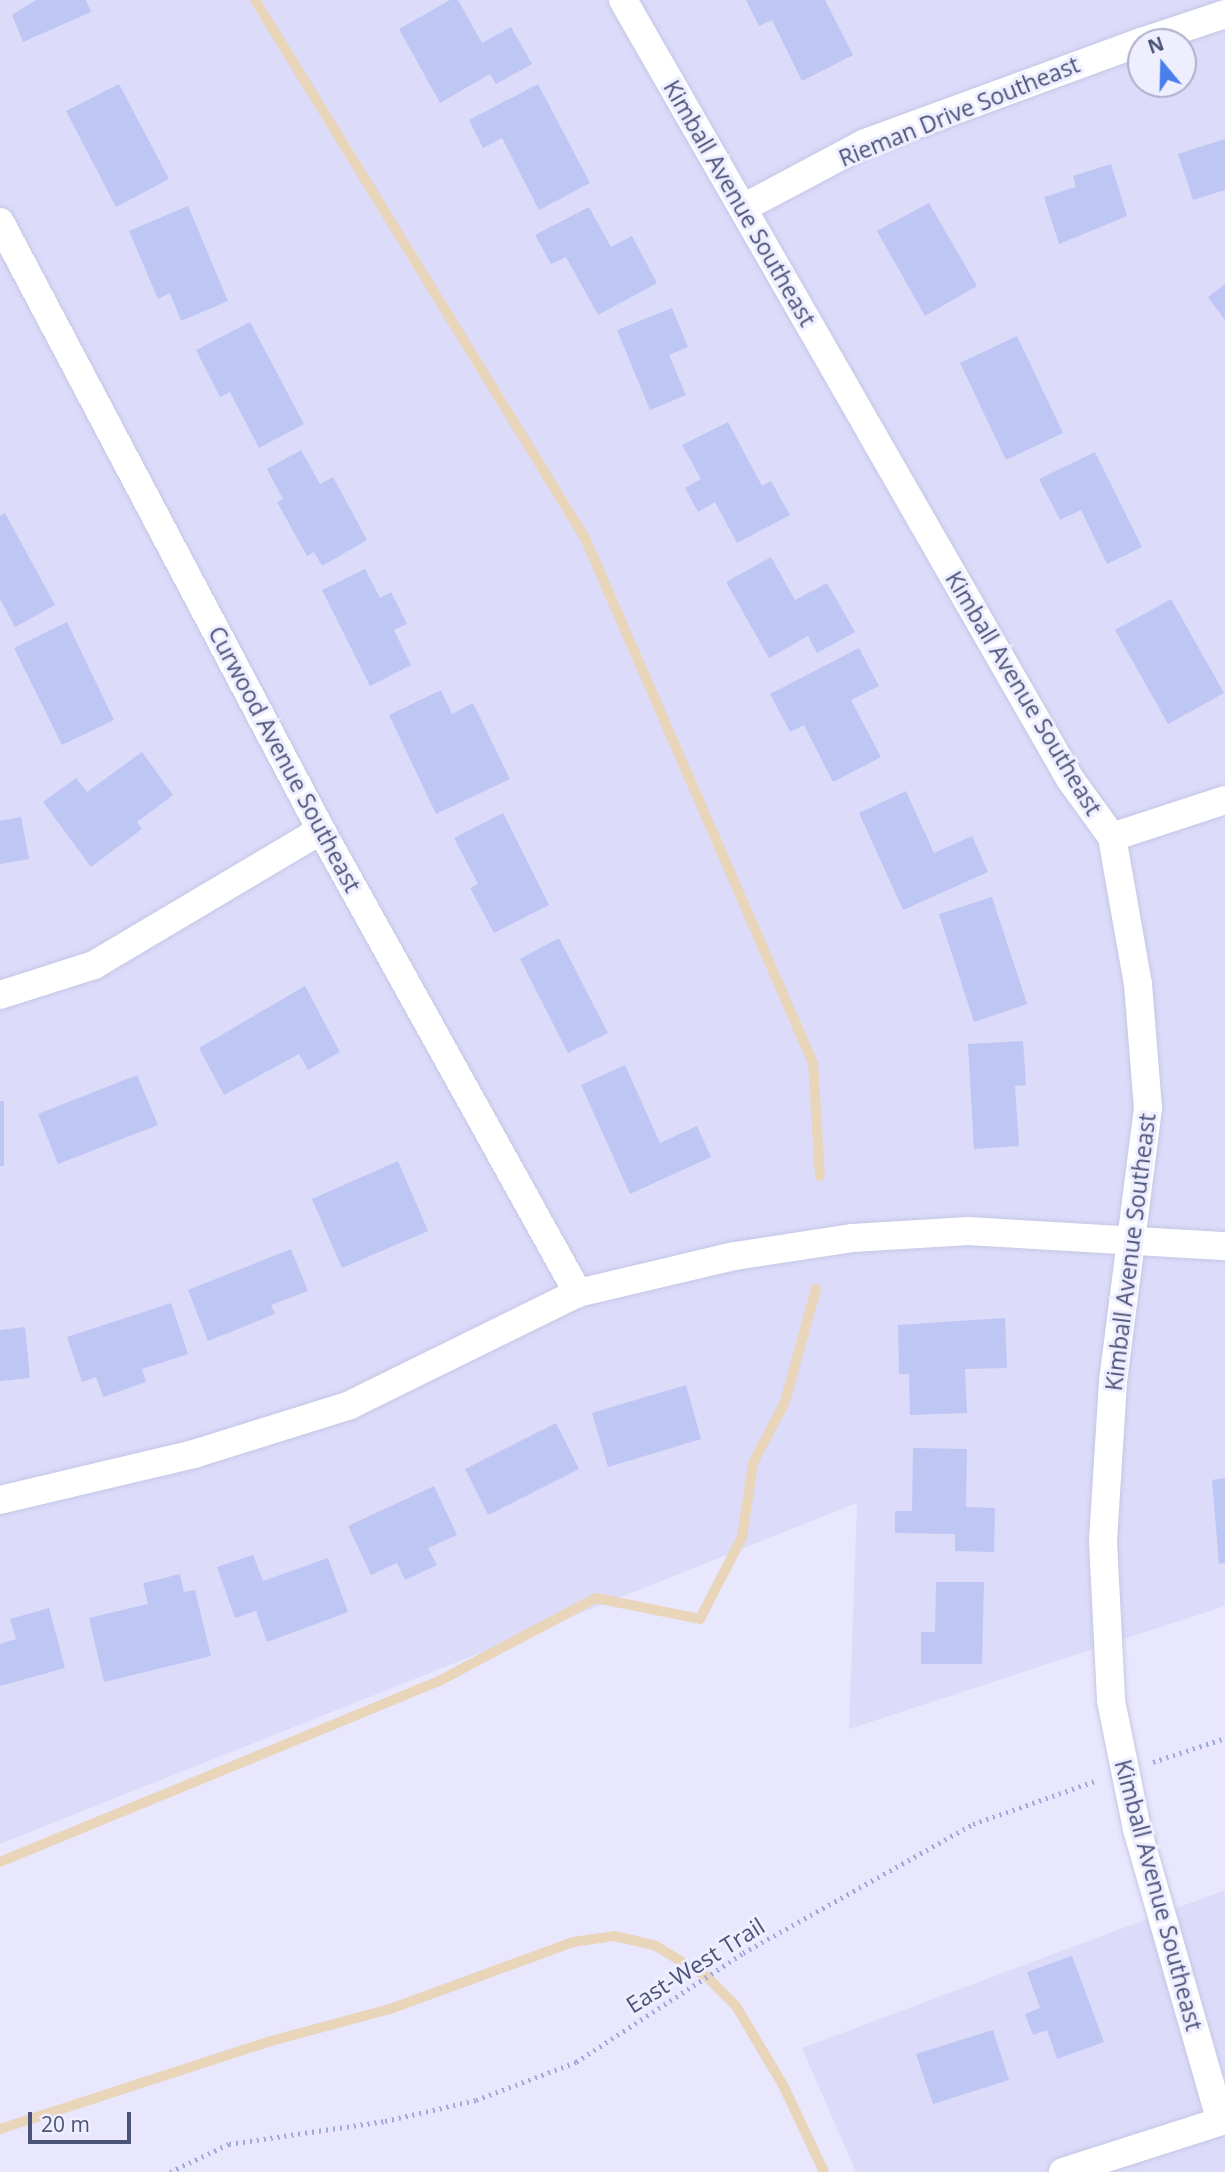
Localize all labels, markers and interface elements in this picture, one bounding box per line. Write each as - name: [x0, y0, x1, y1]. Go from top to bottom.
- north arrow: [1127, 28, 1197, 98]
- text: N: [1144, 30, 1167, 60]
- street label: Rieman Drive Southeast: [835, 50, 1083, 172]
- street label: Kimball Avenue Southeast: [658, 75, 822, 331]
- street label: Kimball Avenue Southeast: [940, 566, 1108, 820]
- street label: Curwood Avenue Southeast: [203, 621, 367, 897]
- street label: Kimball Avenue Southeast: [1099, 1112, 1161, 1392]
- street label: Kimball Avenue Southeast: [1110, 1756, 1208, 2034]
- street label: East-West Trail: [621, 1911, 769, 2019]
- scale bar: [32, 2098, 135, 2142]
- text: 20 m: [41, 2110, 90, 2138]

